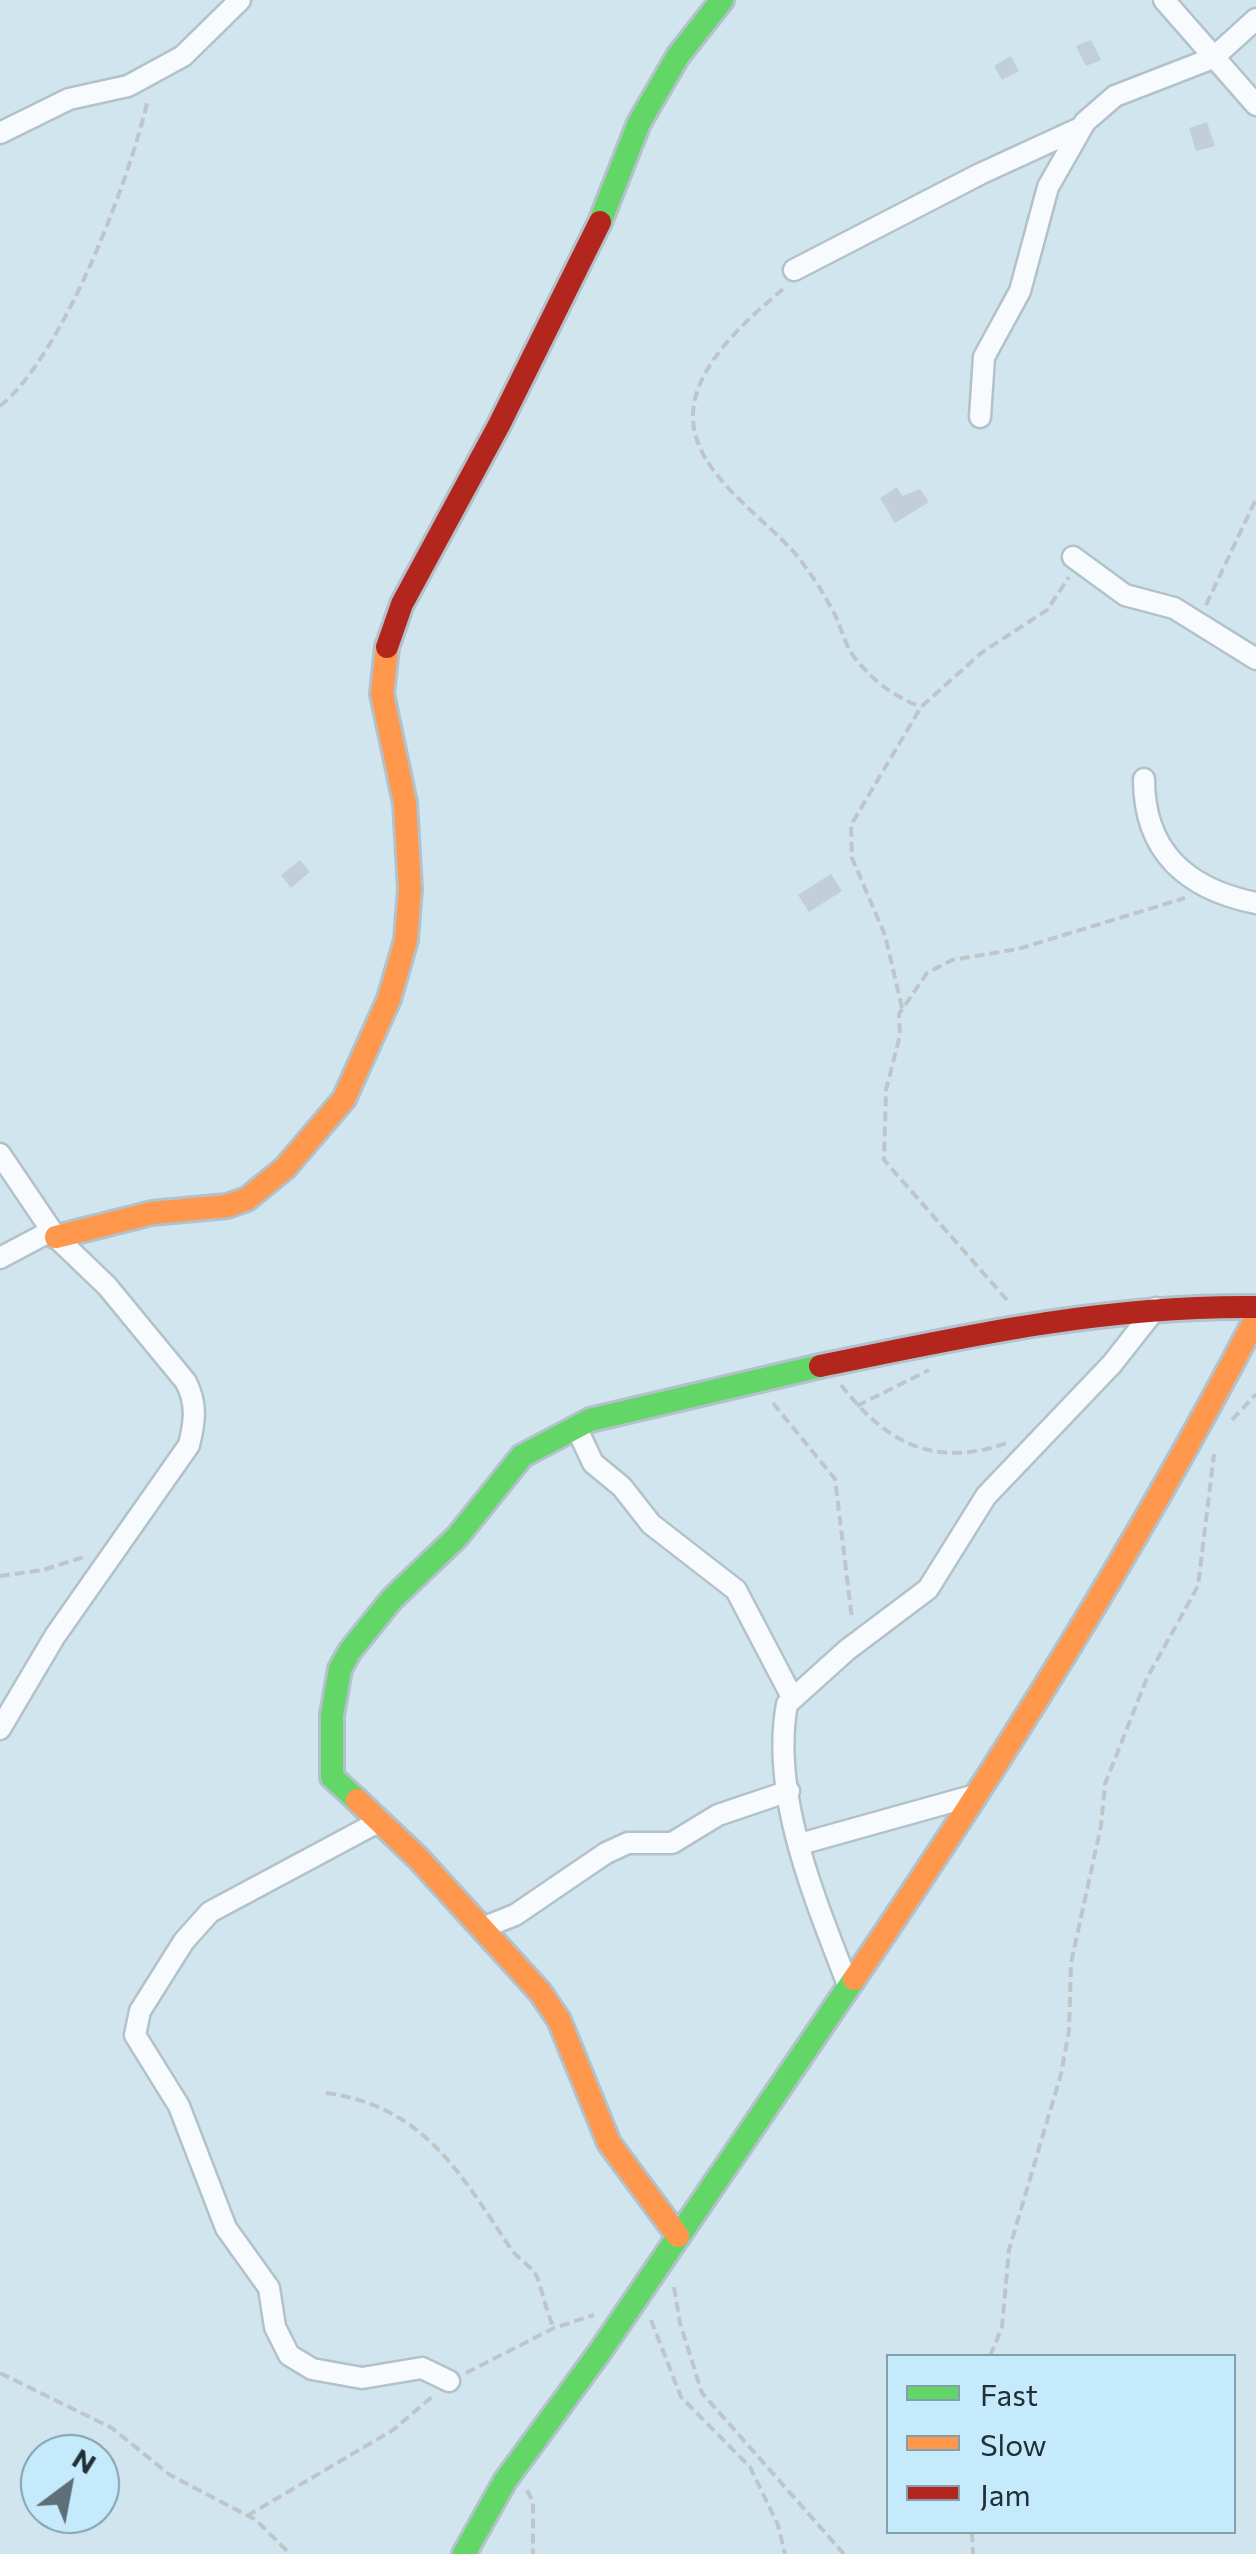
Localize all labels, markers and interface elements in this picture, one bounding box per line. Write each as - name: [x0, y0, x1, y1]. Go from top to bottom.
- legend: [886, 2354, 1236, 2534]
- text: Fast: [980, 2375, 1038, 2412]
- text: Slow: [980, 2425, 1047, 2462]
- north arrow: [20, 2434, 120, 2534]
- text: N: [67, 2440, 103, 2480]
- text: Jam: [980, 2475, 1031, 2512]

